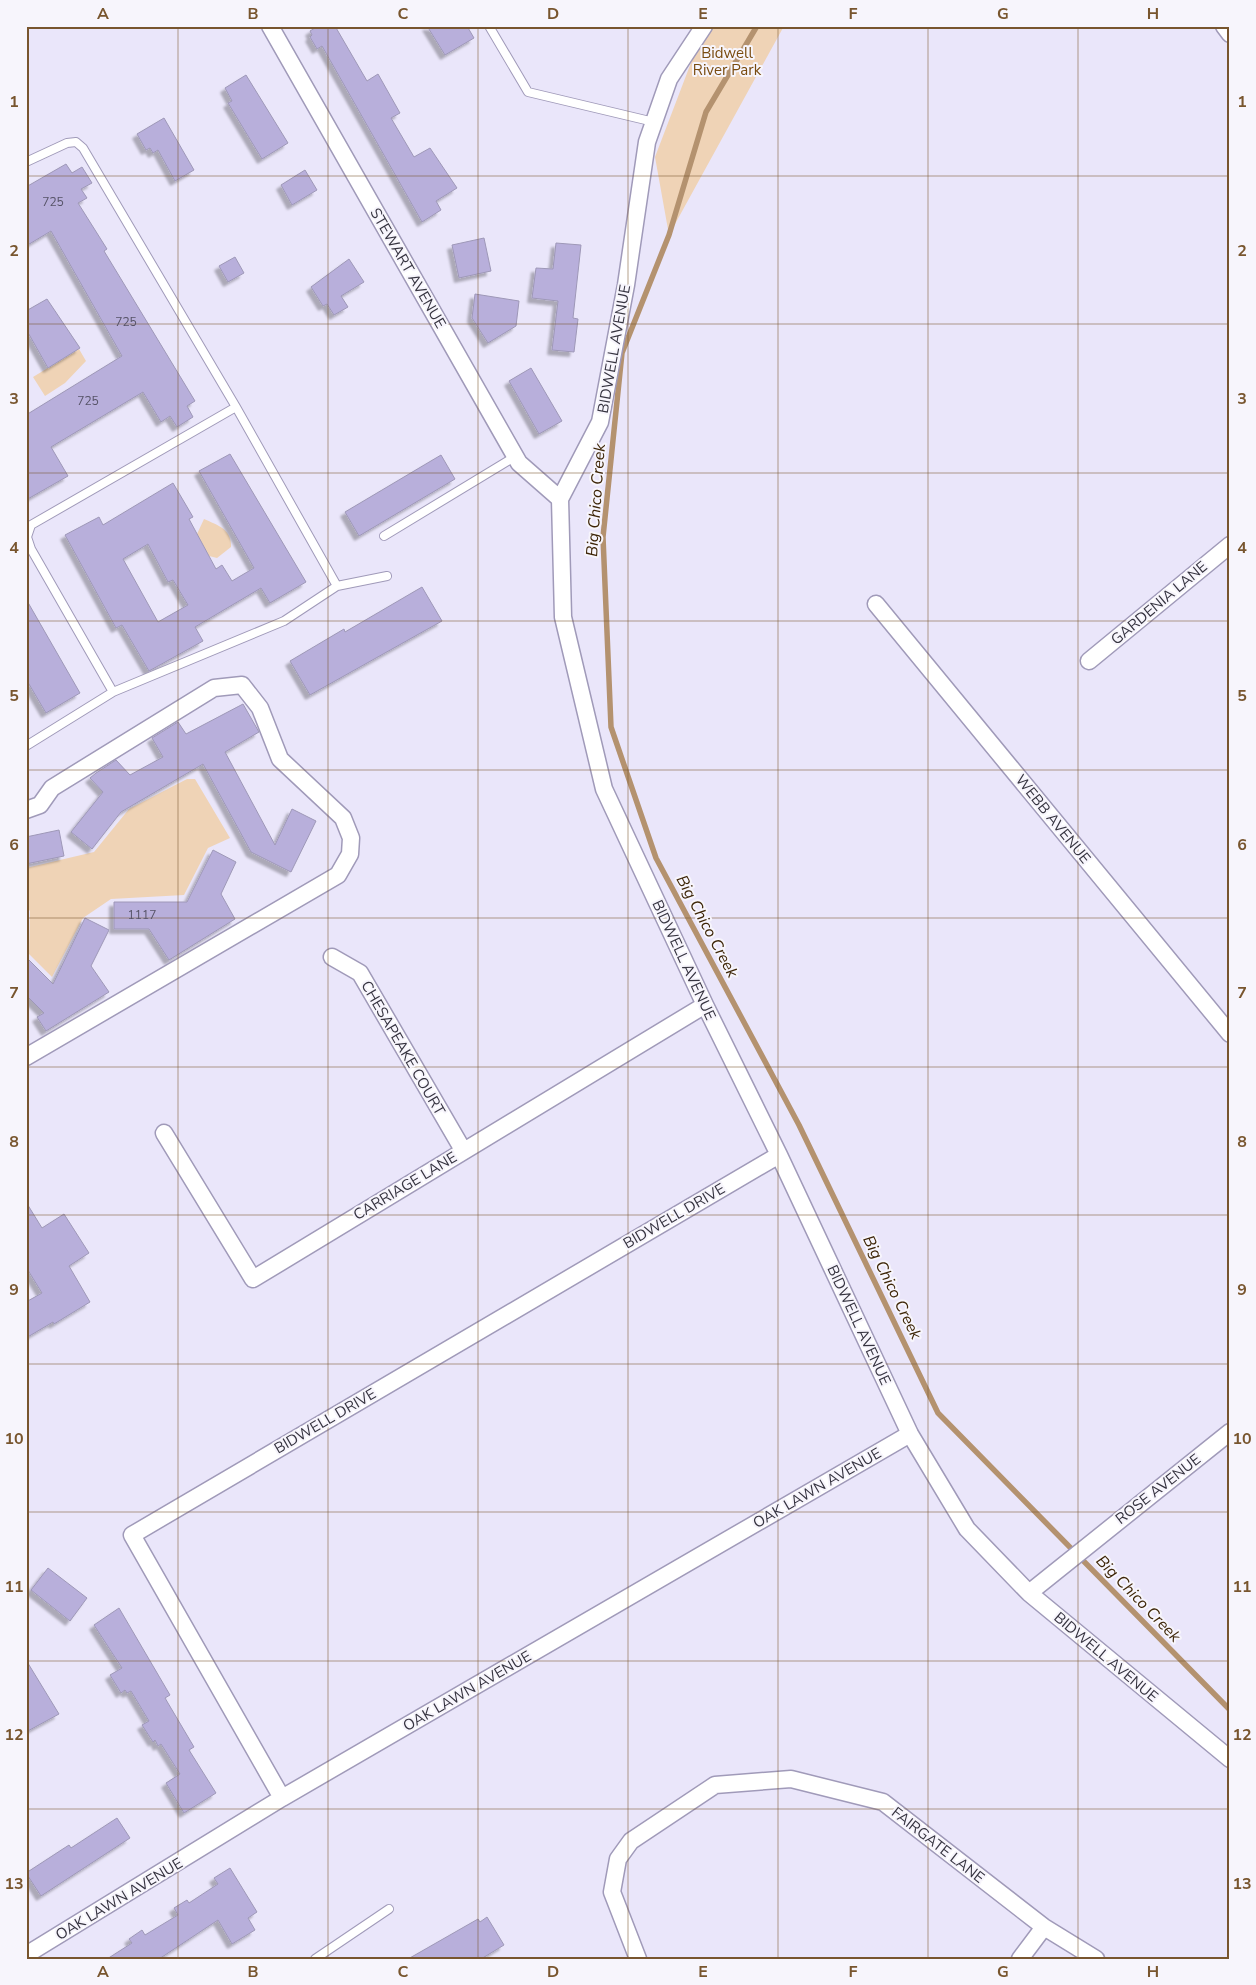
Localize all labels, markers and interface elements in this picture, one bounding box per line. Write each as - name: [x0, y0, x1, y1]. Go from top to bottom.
- text: A: [97, 3, 109, 25]
- text: B: [247, 3, 259, 25]
- text: C: [398, 3, 409, 25]
- text: D: [547, 3, 559, 25]
- text: E: [698, 3, 708, 25]
- text: F: [849, 3, 858, 25]
- text: G: [997, 3, 1009, 25]
- text: H: [1147, 3, 1159, 25]
- park label: Bidwell River Park: [693, 43, 762, 80]
- text: 1: [9, 91, 19, 113]
- text: 1: [1237, 91, 1247, 113]
- house number: 725: [42, 194, 64, 210]
- street label: STEWART AVENUE: [365, 204, 451, 332]
- text: 2: [9, 240, 19, 262]
- text: 2: [1237, 240, 1247, 262]
- street label: BIDWELL AVENUE: [593, 283, 635, 415]
- house number: 725: [115, 314, 137, 330]
- text: 3: [9, 388, 19, 410]
- text: 3: [1237, 388, 1247, 410]
- house number: 725: [77, 393, 99, 409]
- water label: Big Chico Creek: [581, 442, 611, 557]
- text: 4: [9, 537, 19, 559]
- text: 4: [1237, 537, 1247, 559]
- street label: GARDENIA LANE: [1107, 557, 1211, 649]
- text: 5: [9, 685, 19, 707]
- text: 5: [1237, 685, 1247, 707]
- street label: WEBB AVENUE: [1011, 770, 1095, 868]
- text: 6: [9, 834, 19, 856]
- text: 6: [1237, 834, 1247, 856]
- water label: Big Chico Creek: [671, 871, 744, 983]
- street label: BIDWELL AVENUE: [647, 897, 721, 1023]
- house number: 1117: [128, 907, 156, 923]
- street label: CHESAPEAKE COURT: [356, 977, 450, 1119]
- text: 7: [9, 982, 19, 1004]
- text: 7: [1237, 982, 1247, 1004]
- text: 8: [9, 1131, 19, 1153]
- text: 8: [1237, 1131, 1247, 1153]
- street label: CARRIAGE LANE: [349, 1147, 461, 1225]
- street label: BIDWELL DRIVE: [619, 1179, 729, 1253]
- water label: Big Chico Creek: [857, 1232, 927, 1344]
- street label: BIDWELL AVENUE: [822, 1262, 896, 1388]
- text: 9: [9, 1279, 19, 1301]
- text: 9: [1237, 1279, 1247, 1301]
- street label: BIDWELL DRIVE: [270, 1384, 380, 1458]
- text: 10: [4, 1428, 24, 1450]
- text: 10: [1232, 1428, 1252, 1450]
- street label: OAK LAWN AVENUE: [749, 1443, 885, 1533]
- street label: ROSE AVENUE: [1111, 1449, 1205, 1529]
- water label: Big Chico Creek: [1091, 1550, 1186, 1648]
- text: 11: [4, 1576, 24, 1598]
- text: 11: [1232, 1576, 1252, 1598]
- street label: BIDWELL AVENUE: [1050, 1607, 1162, 1707]
- street label: OAK LAWN AVENUE: [399, 1646, 535, 1736]
- text: 12: [4, 1724, 24, 1746]
- text: 12: [1232, 1724, 1252, 1746]
- street label: FAIRGATE LANE: [887, 1802, 989, 1888]
- street label: OAK LAWN AVENUE: [52, 1853, 186, 1945]
- text: 13: [4, 1873, 24, 1895]
- text: 13: [1232, 1873, 1252, 1895]
- text: A: [97, 1961, 109, 1983]
- text: B: [247, 1961, 259, 1983]
- text: C: [398, 1961, 409, 1983]
- text: D: [547, 1961, 559, 1983]
- text: E: [698, 1961, 708, 1983]
- text: F: [849, 1961, 858, 1983]
- text: G: [997, 1961, 1009, 1983]
- text: H: [1147, 1961, 1159, 1983]

